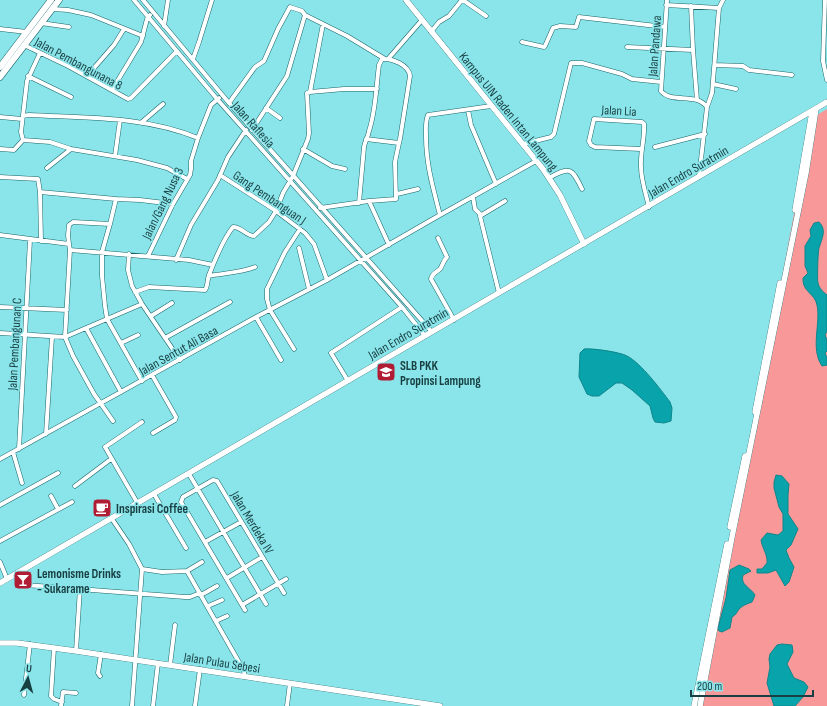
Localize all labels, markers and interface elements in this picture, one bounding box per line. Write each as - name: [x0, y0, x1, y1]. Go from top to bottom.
- street label: Jalan Pandawa: [645, 15, 665, 78]
- street label: Jalan Pembangunana 8: [31, 34, 125, 94]
- street label: Kampus UIN Raden Intan Lampung: [455, 49, 561, 174]
- street label: Jalan Raflesia: [228, 98, 278, 151]
- street label: Jalan Lia: [600, 102, 637, 120]
- street label: Jalan Endro Suratmin: [645, 142, 731, 202]
- street label: Jalan/Gang Nusa 3: [138, 165, 187, 243]
- street label: Gang Pembanguan J: [230, 167, 309, 228]
- street label: Jalan Pembangunan C: [5, 297, 25, 392]
- street label: Jalan Endro Suratmin: [365, 304, 451, 364]
- street label: Jalan Sentut Ali Basa: [135, 323, 221, 380]
- place label: SLB PKK Propinsi Lampung: [400, 358, 481, 389]
- school or university icon: SLB PKK Propinsi Lampung: [375, 361, 397, 383]
- street label: Jalan Merdeka IV: [227, 487, 277, 557]
- cafe icon: Inspirasi Coffee: [91, 497, 113, 519]
- place label: Inspirasi Coffee: [116, 501, 188, 517]
- place label: Lemonisme Drinks - Sukarame: [37, 566, 121, 597]
- bar icon: Lemonisme Drinks - Sukarame: [12, 569, 34, 591]
- street label: Jalan Pulau Sebesi: [182, 649, 261, 677]
- north arrow: [8, 658, 48, 698]
- text: U: [25, 662, 33, 675]
- scale bar: [691, 672, 813, 698]
- text: 200 m: [697, 679, 723, 694]

